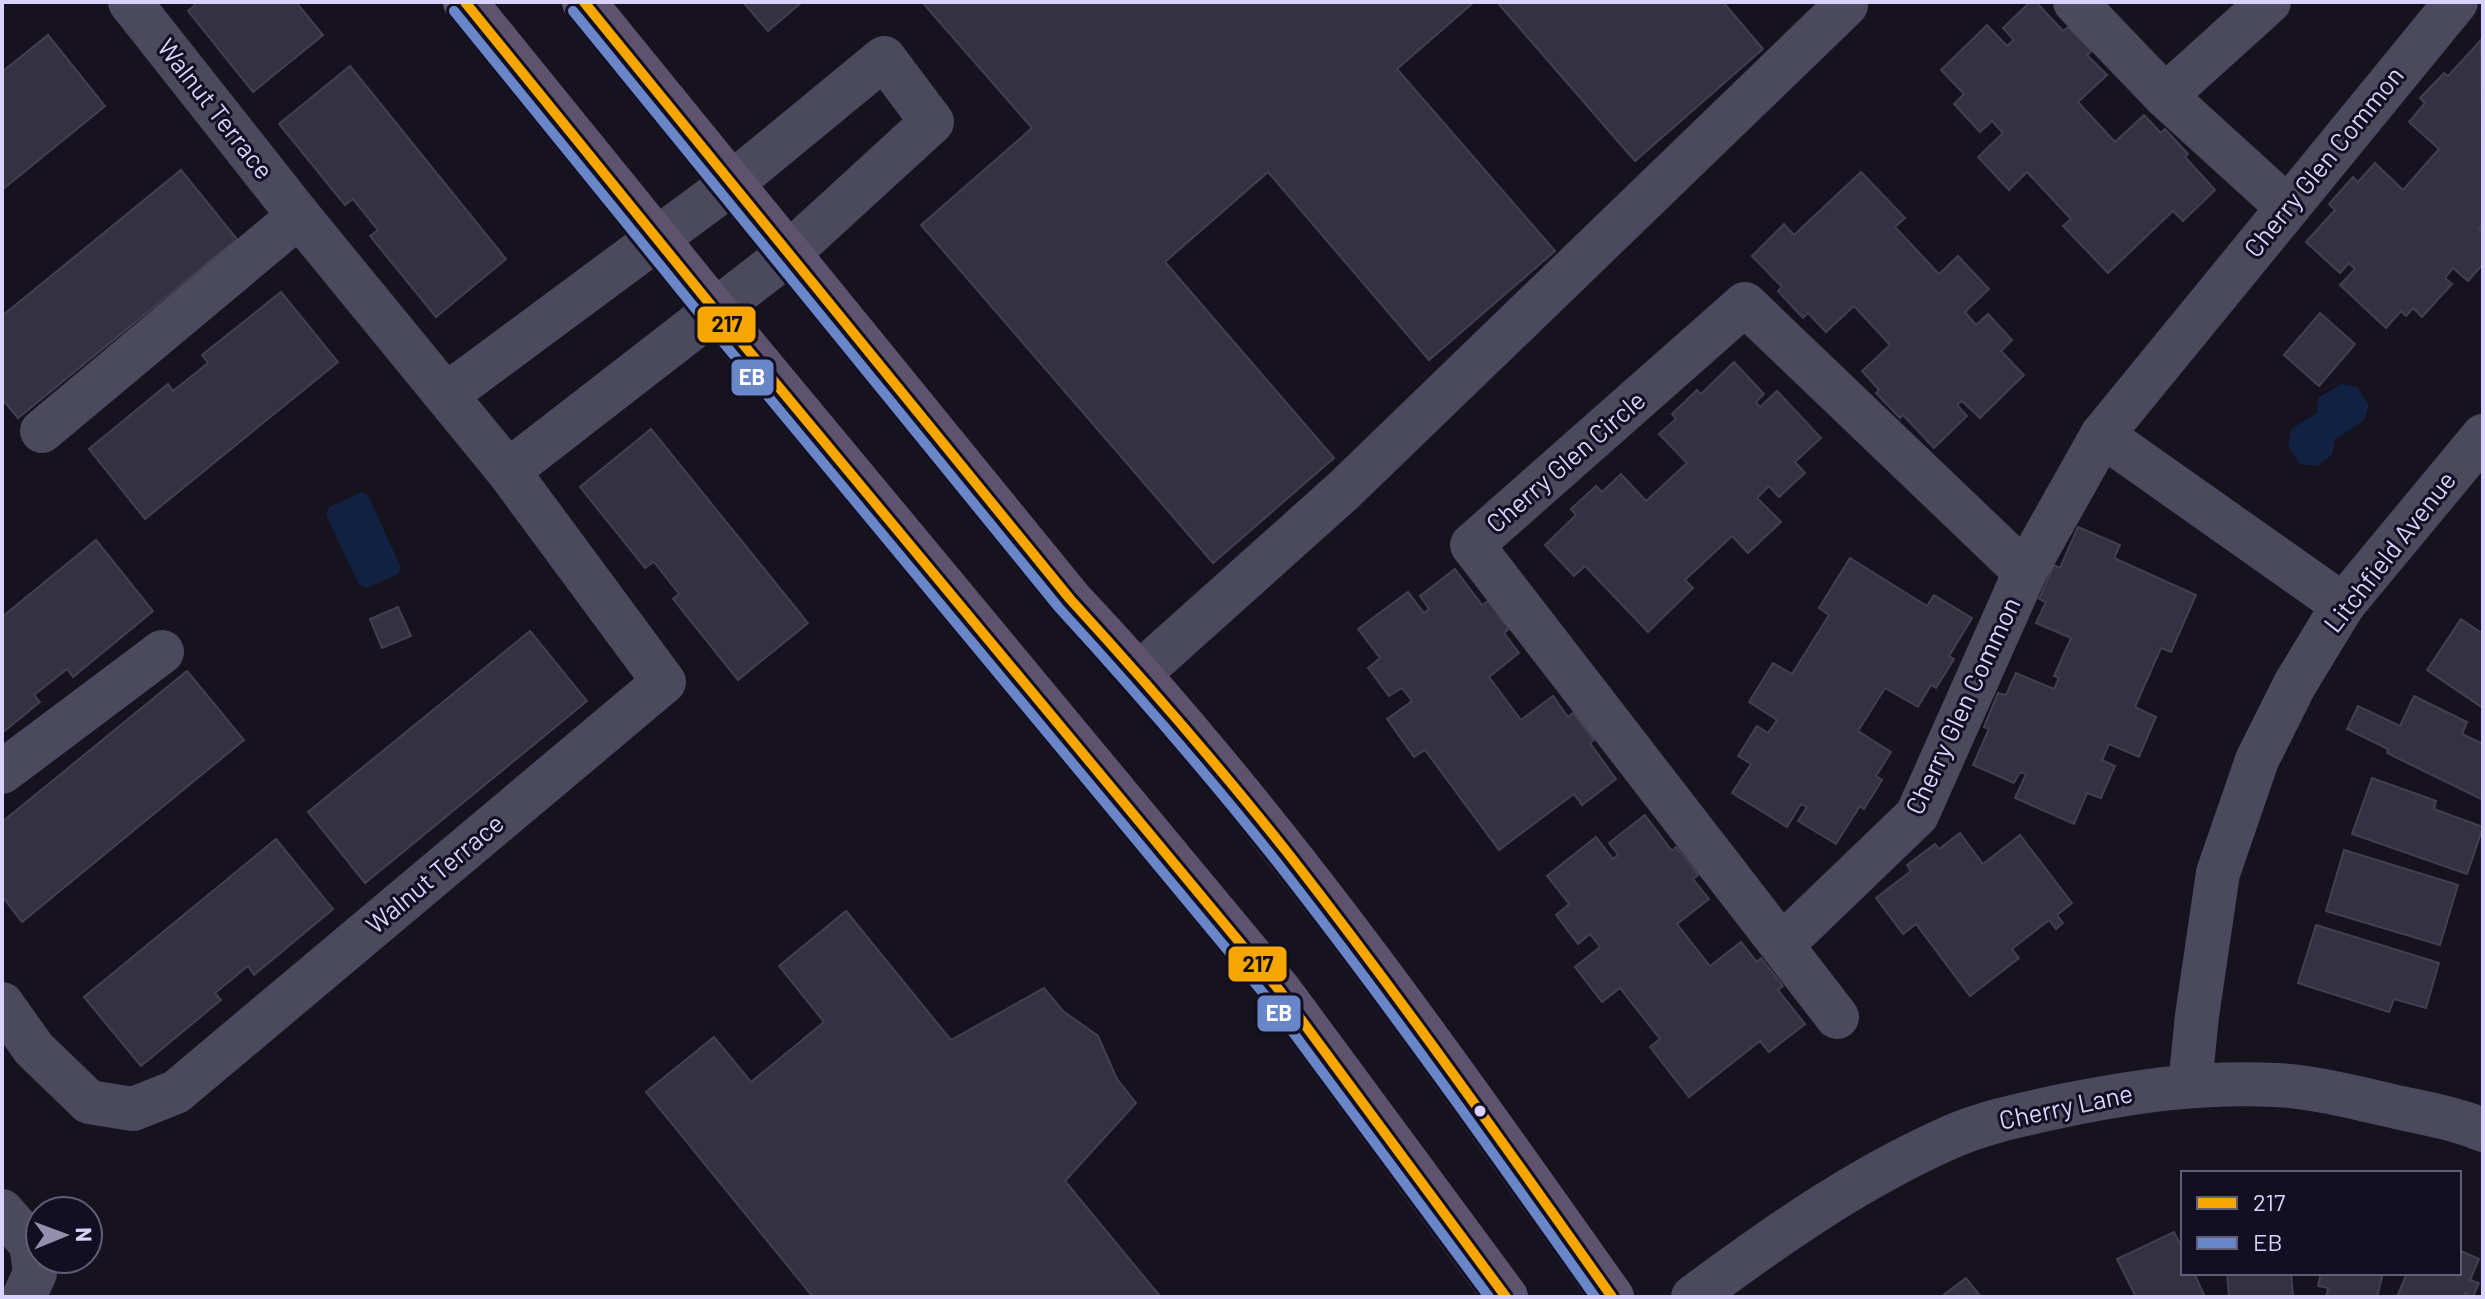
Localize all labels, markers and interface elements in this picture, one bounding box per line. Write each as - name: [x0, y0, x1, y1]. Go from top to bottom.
- street label: Walnut Terrace: [152, 32, 281, 185]
- street label: Cherry Glen Common: [2236, 60, 2409, 263]
- line badge: 217: [696, 305, 757, 344]
- text: 217: [712, 310, 743, 336]
- line badge: EB: [730, 358, 775, 397]
- text: EB: [739, 363, 765, 389]
- street label: Cherry Glen Circle: [1479, 383, 1651, 538]
- street label: Litchfield Avenue: [2316, 464, 2461, 638]
- street label: Cherry Glen Common: [1898, 592, 2026, 819]
- street label: Walnut Terrace: [359, 806, 509, 939]
- line badge: 217: [1227, 945, 1288, 983]
- text: 217: [1243, 950, 1274, 976]
- line badge: EB: [1256, 994, 1302, 1033]
- text: EB: [1266, 999, 1292, 1025]
- street label: Cherry Lane: [1996, 1076, 2135, 1135]
- unlabelled marker: [1472, 1103, 1488, 1119]
- legend: [2181, 1171, 2461, 1275]
- text: 217: [2253, 1187, 2285, 1216]
- north arrow: [24, 1195, 104, 1275]
- text: N: [72, 1227, 98, 1242]
- text: EB: [2253, 1227, 2283, 1256]

